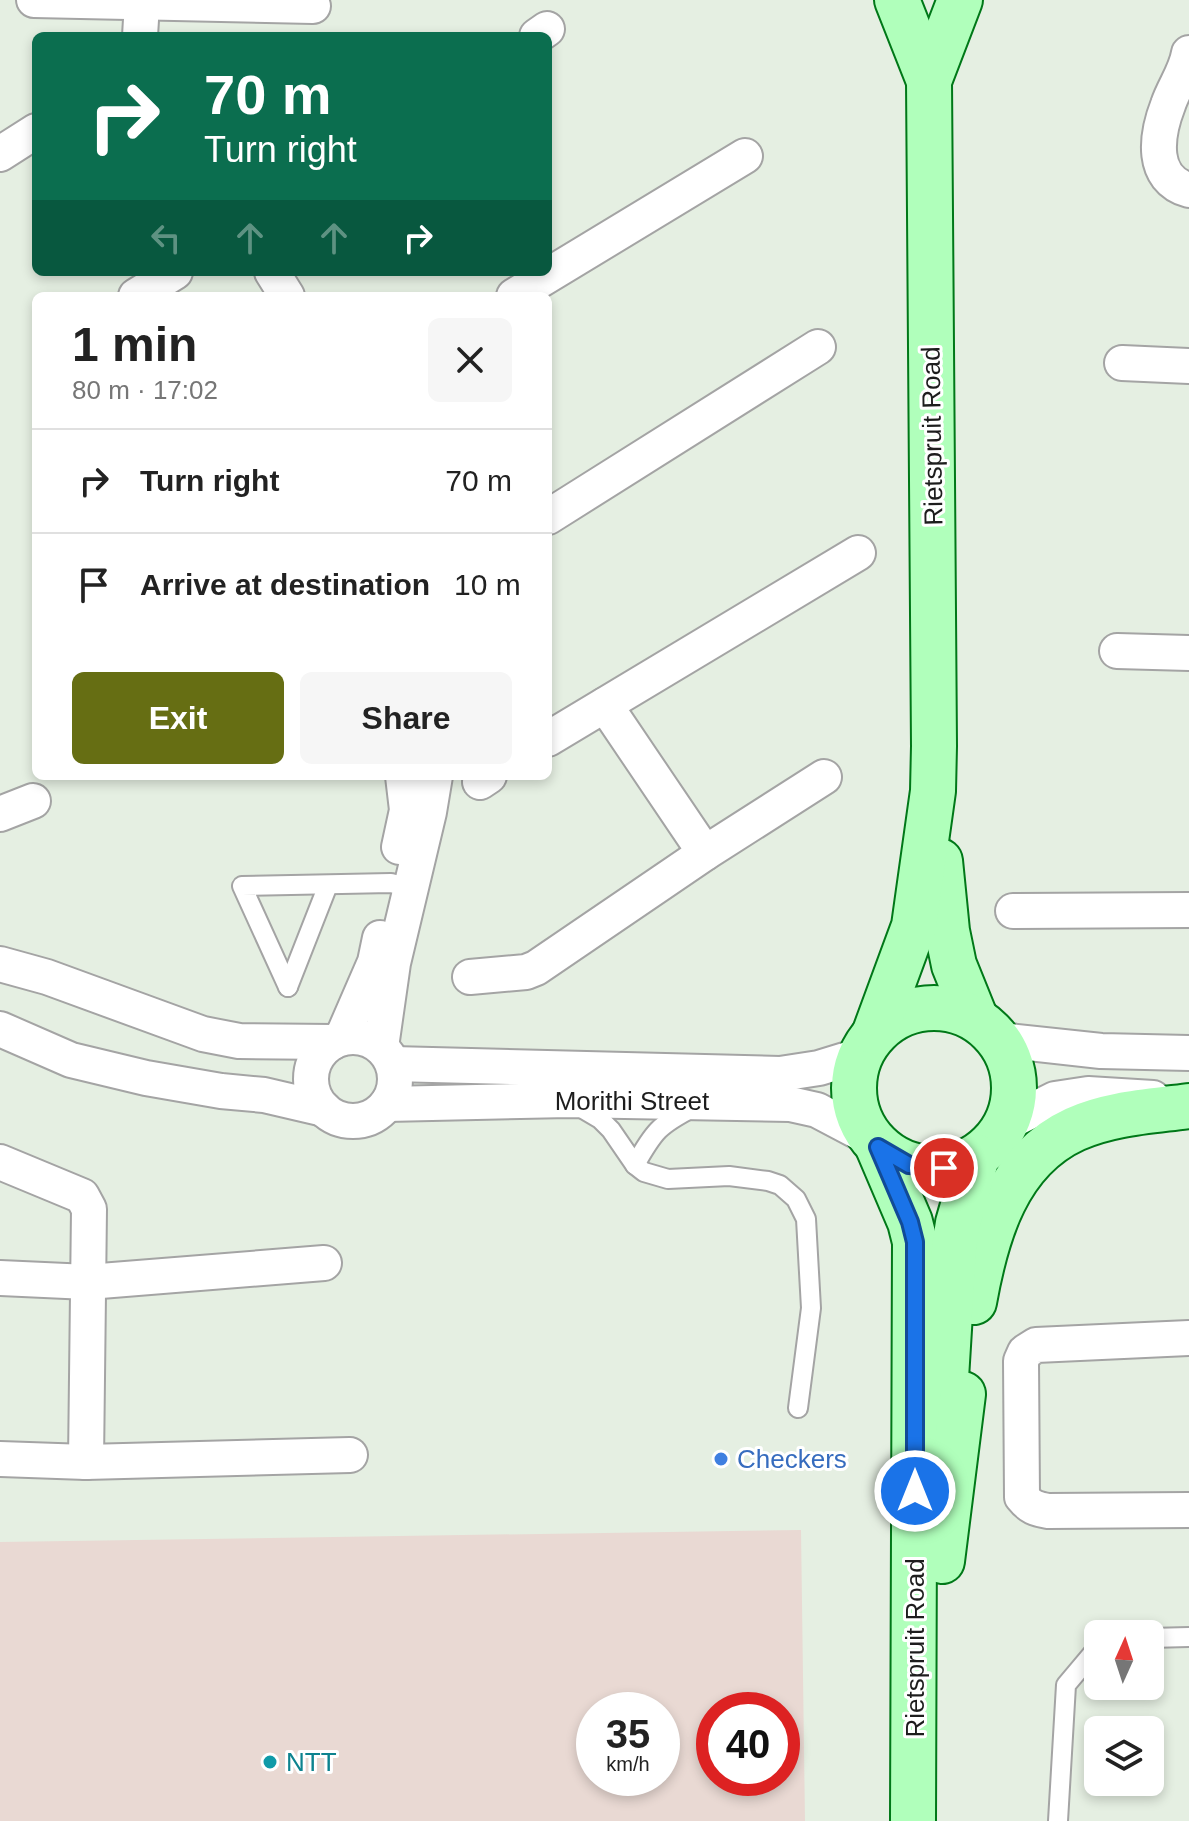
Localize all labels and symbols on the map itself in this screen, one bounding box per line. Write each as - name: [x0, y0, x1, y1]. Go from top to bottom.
- street label: Rietspruit Road: [915, 346, 949, 526]
- street label: Morithi Street: [555, 1086, 710, 1116]
- pin: [910, 1134, 978, 1202]
- place label: Checkers: [737, 1444, 847, 1474]
- position arrow: [873, 1449, 957, 1533]
- marker: Checkers: [712, 1450, 730, 1468]
- street label: Rietspruit Road: [900, 1558, 930, 1738]
- north arrow: [1084, 1620, 1164, 1700]
- speed limit sign: 40: [696, 1692, 800, 1796]
- place label: NTT: [286, 1747, 337, 1777]
- marker: NTT: [261, 1753, 279, 1771]

